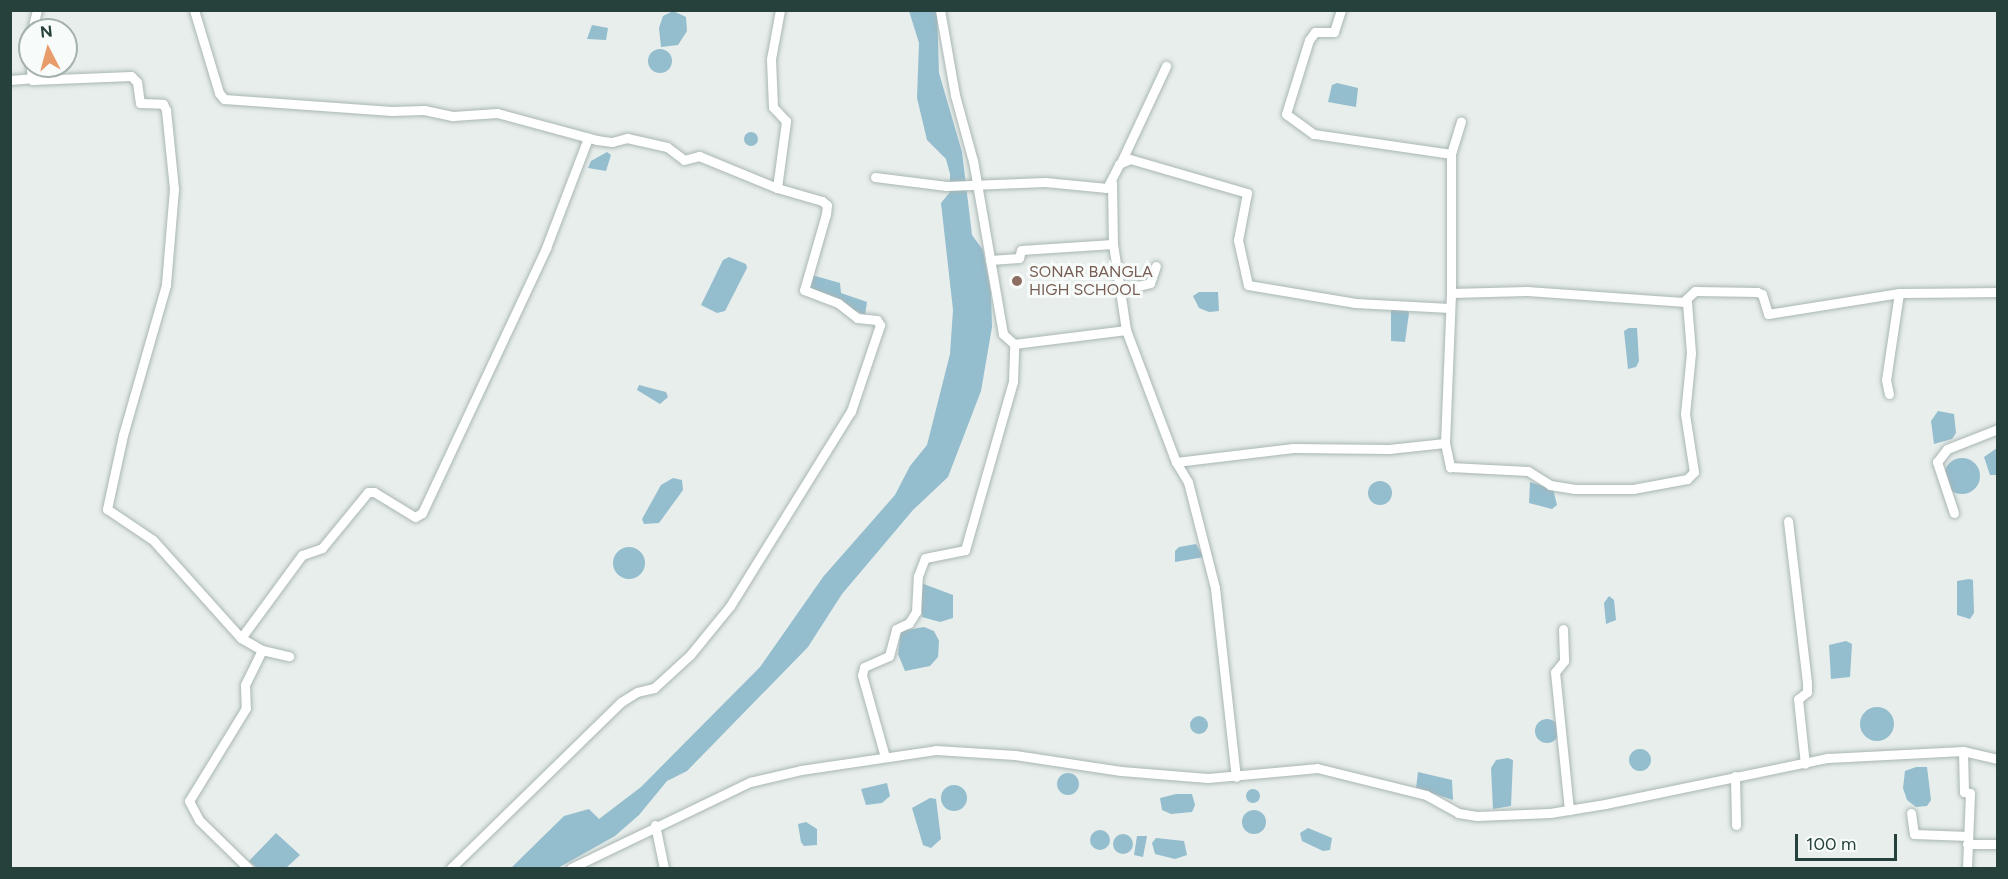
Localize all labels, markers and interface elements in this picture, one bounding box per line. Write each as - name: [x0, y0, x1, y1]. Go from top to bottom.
- north arrow: [18, 18, 78, 78]
- text: N: [39, 21, 53, 42]
- place label: SONAR BANGLA HIGH SCHOOL: [1029, 262, 1153, 300]
- marker: SONAR BANGLA HIGH SCHOOL: [1010, 274, 1024, 288]
- scale bar: [1798, 822, 1900, 860]
- text: 100 m: [1806, 833, 1856, 855]

